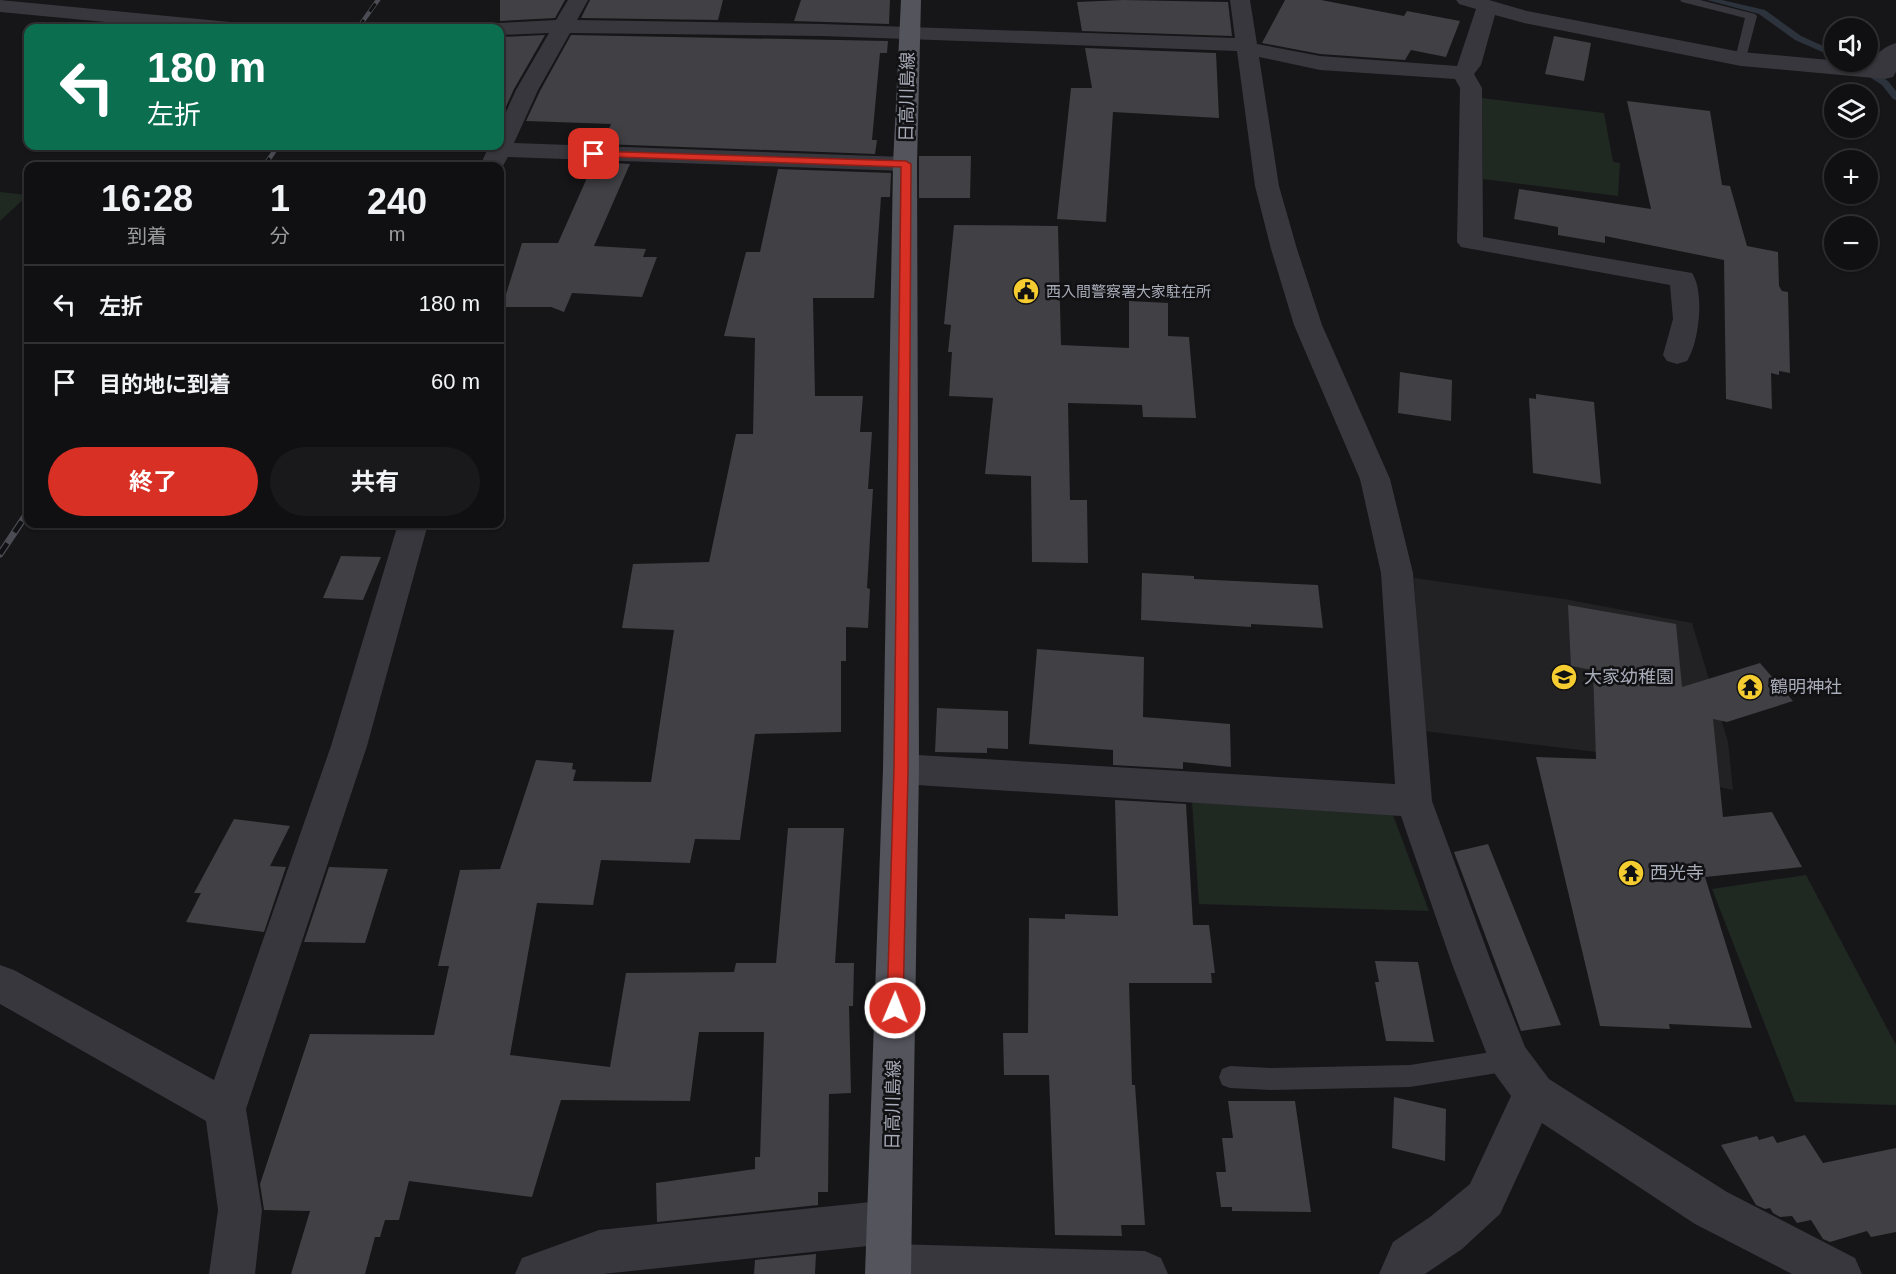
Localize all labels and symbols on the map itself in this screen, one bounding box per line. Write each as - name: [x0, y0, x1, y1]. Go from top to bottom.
- street label: 日高川島線: [896, 52, 918, 142]
- pin: [568, 128, 619, 179]
- public building icon: 西入間警察署大家駐在所: [1011, 276, 1041, 306]
- place label: 西入間警察署大家駐在所: [1046, 283, 1211, 300]
- school or university icon: 大家幼稚園: [1549, 662, 1579, 692]
- place label: 大家幼稚園: [1584, 667, 1674, 687]
- temple icon: 鶴明神社: [1735, 672, 1765, 702]
- place label: 鶴明神社: [1770, 677, 1842, 697]
- temple icon: 西光寺: [1616, 858, 1646, 888]
- place label: 西光寺: [1650, 863, 1704, 883]
- position arrow: [863, 976, 927, 1040]
- street label: 日高川島線: [882, 1060, 904, 1150]

